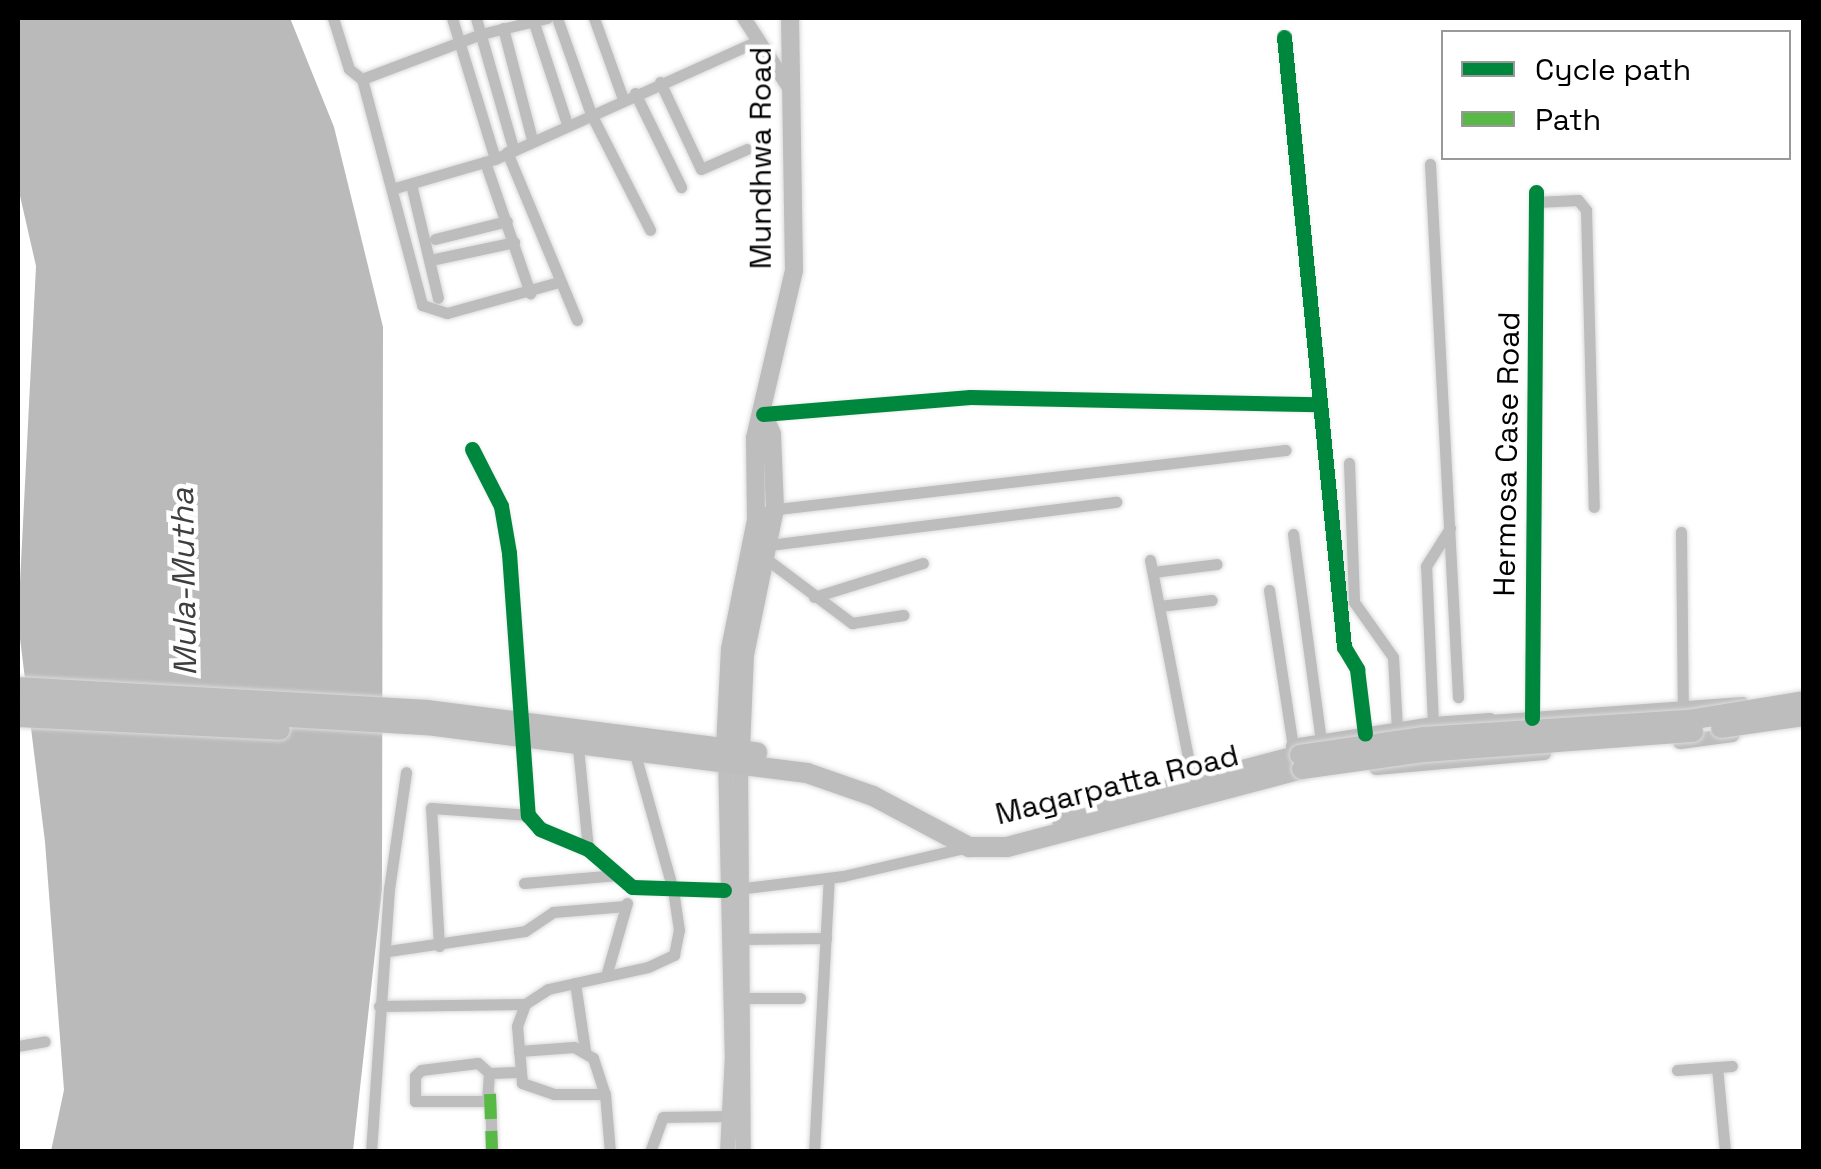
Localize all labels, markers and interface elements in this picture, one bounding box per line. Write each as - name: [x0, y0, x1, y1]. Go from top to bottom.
- legend: [1441, 30, 1791, 160]
- street label: Mundhwa Road: [743, 47, 779, 269]
- text: Cycle path: [1535, 50, 1691, 89]
- text: Path: [1535, 100, 1601, 139]
- street label: Hermosa Case Road: [1487, 311, 1527, 597]
- water label: Mula-Mutha: [163, 488, 205, 676]
- street label: Magarpatta Road: [992, 737, 1242, 833]

